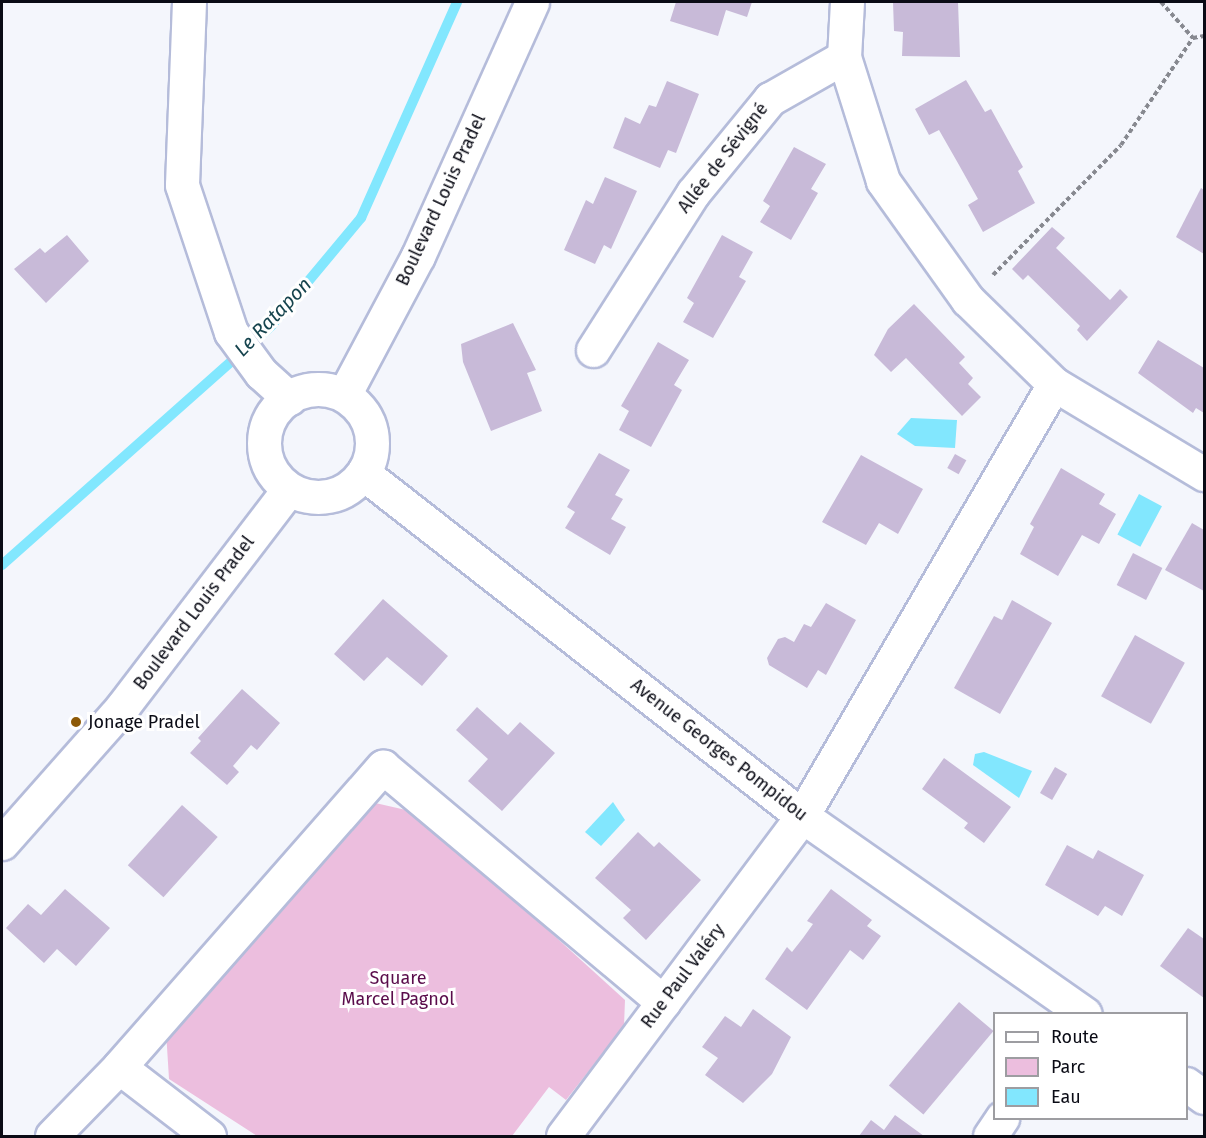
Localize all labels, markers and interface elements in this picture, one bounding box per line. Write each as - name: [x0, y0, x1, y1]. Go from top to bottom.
- street label: Allée de Sévigné: [673, 99, 773, 217]
- street label: Boulevard Louis Pradel: [392, 111, 490, 289]
- water label: Le Ratapon: [229, 272, 317, 362]
- street label: Boulevard Louis Pradel: [129, 532, 259, 694]
- street label: Avenue Georges Pompidou: [626, 674, 812, 826]
- place label: Jonage Pradel: [88, 711, 200, 733]
- marker: Jonage Pradel: [69, 715, 83, 729]
- street label: Rue Paul Valéry: [637, 919, 729, 1033]
- park label: Square Marcel Pagnol: [341, 968, 455, 1010]
- legend: [993, 1012, 1188, 1120]
- text: Route: [1051, 1026, 1099, 1048]
- text: Parc: [1051, 1056, 1085, 1078]
- text: Eau: [1051, 1086, 1081, 1108]

